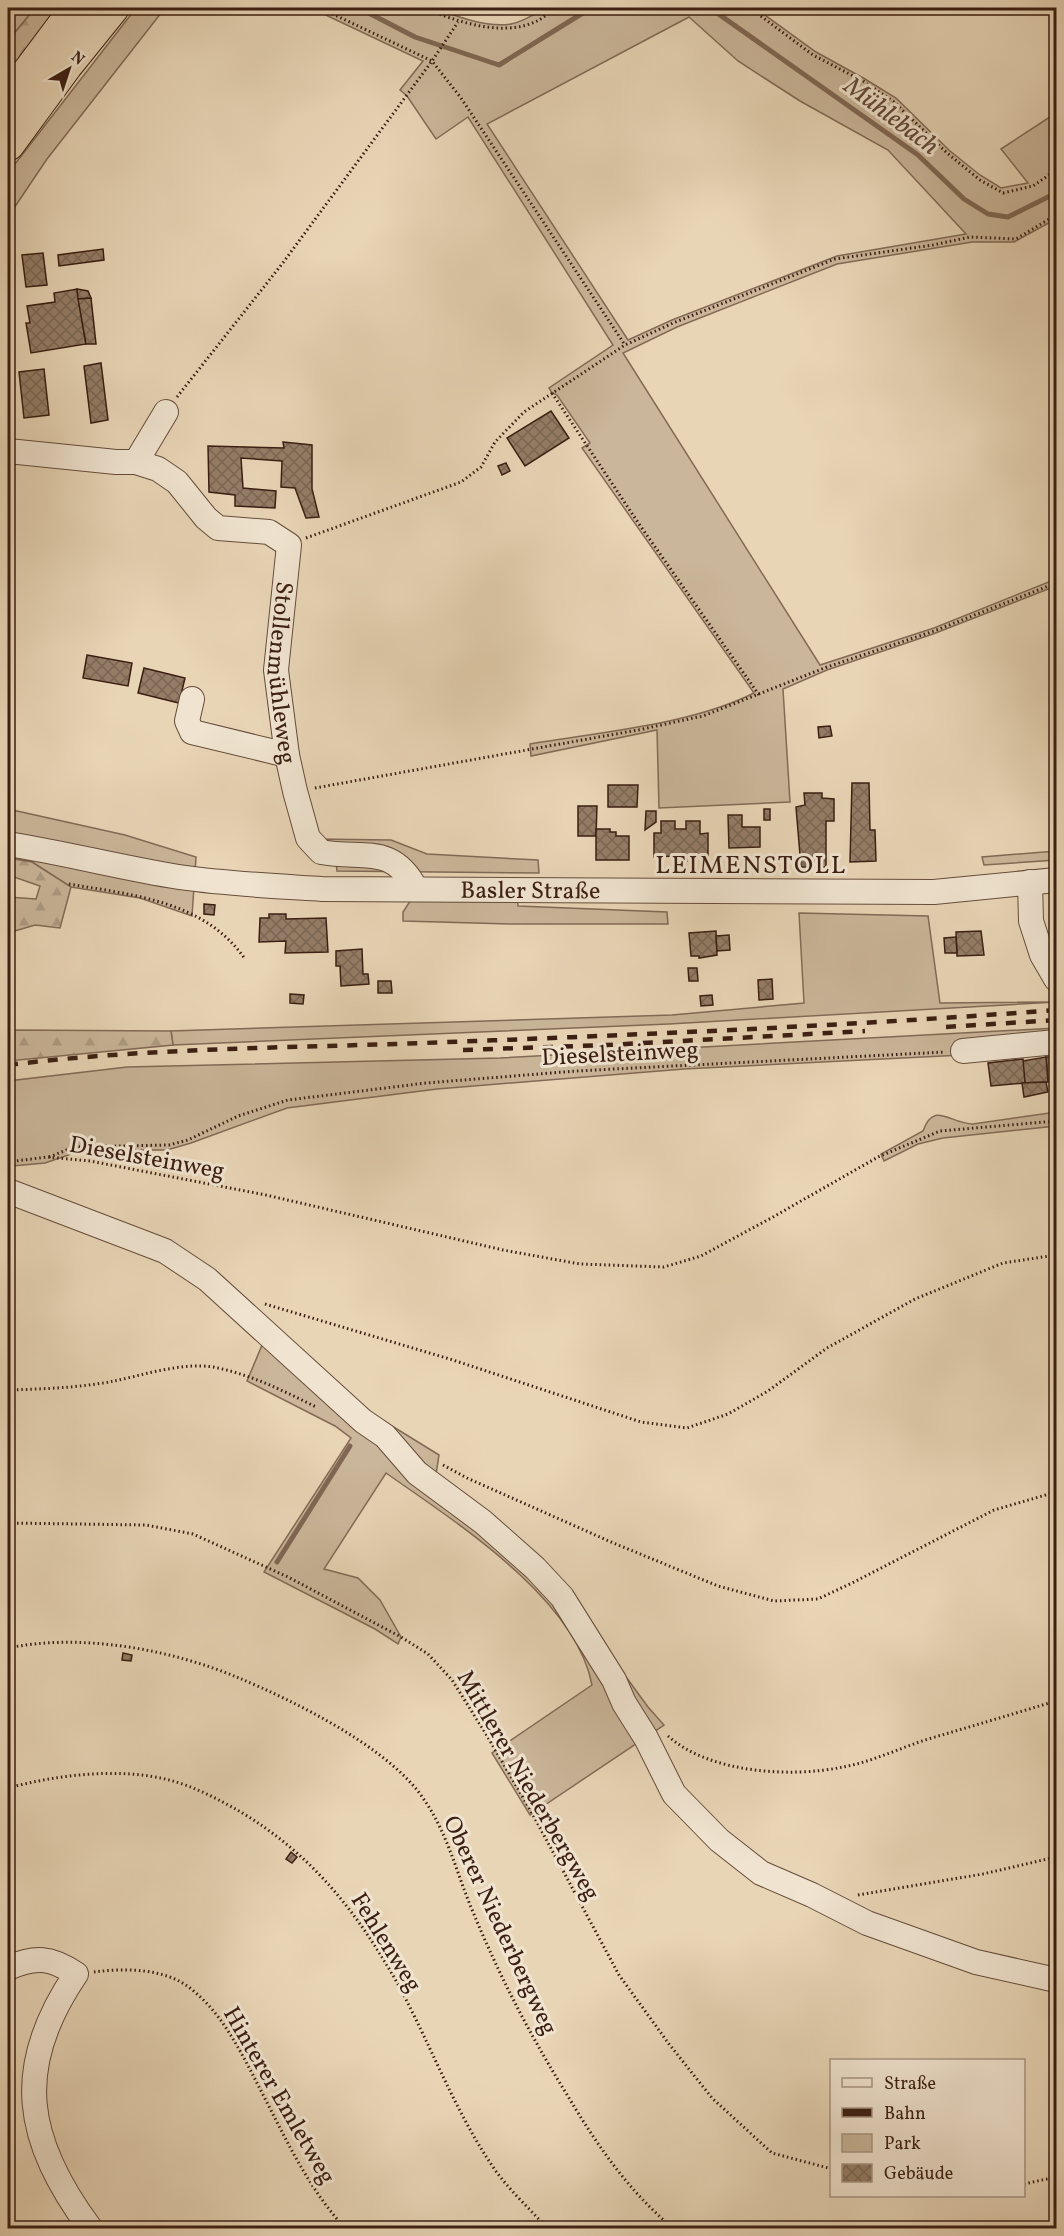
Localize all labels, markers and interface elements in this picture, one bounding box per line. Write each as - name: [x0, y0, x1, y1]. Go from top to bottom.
- north arrow: [39, 39, 99, 99]
- text: N: [66, 47, 89, 71]
- water label: Mühlebach: [835, 68, 946, 164]
- street label: Stollenmühleweg: [256, 580, 304, 768]
- district label: LEIMENSTOLL: [655, 848, 847, 884]
- street label: Basler Straße: [460, 875, 600, 909]
- street label: Dieselsteinweg: [541, 1034, 700, 1076]
- street label: Dieselsteinweg: [66, 1129, 227, 1189]
- street label: Mittlerer Niederbergweg: [447, 1664, 607, 1908]
- street label: Oberer Niederbergweg: [433, 1811, 565, 2041]
- street label: Fehlenweg: [341, 1887, 429, 1999]
- street label: Hinterer Emletweg: [214, 2001, 343, 2191]
- legend: [830, 2059, 1025, 2197]
- text: Straße: [884, 2072, 936, 2097]
- text: Bahn: [884, 2102, 926, 2127]
- text: Park: [884, 2132, 921, 2157]
- text: Gebäude: [884, 2162, 953, 2187]

